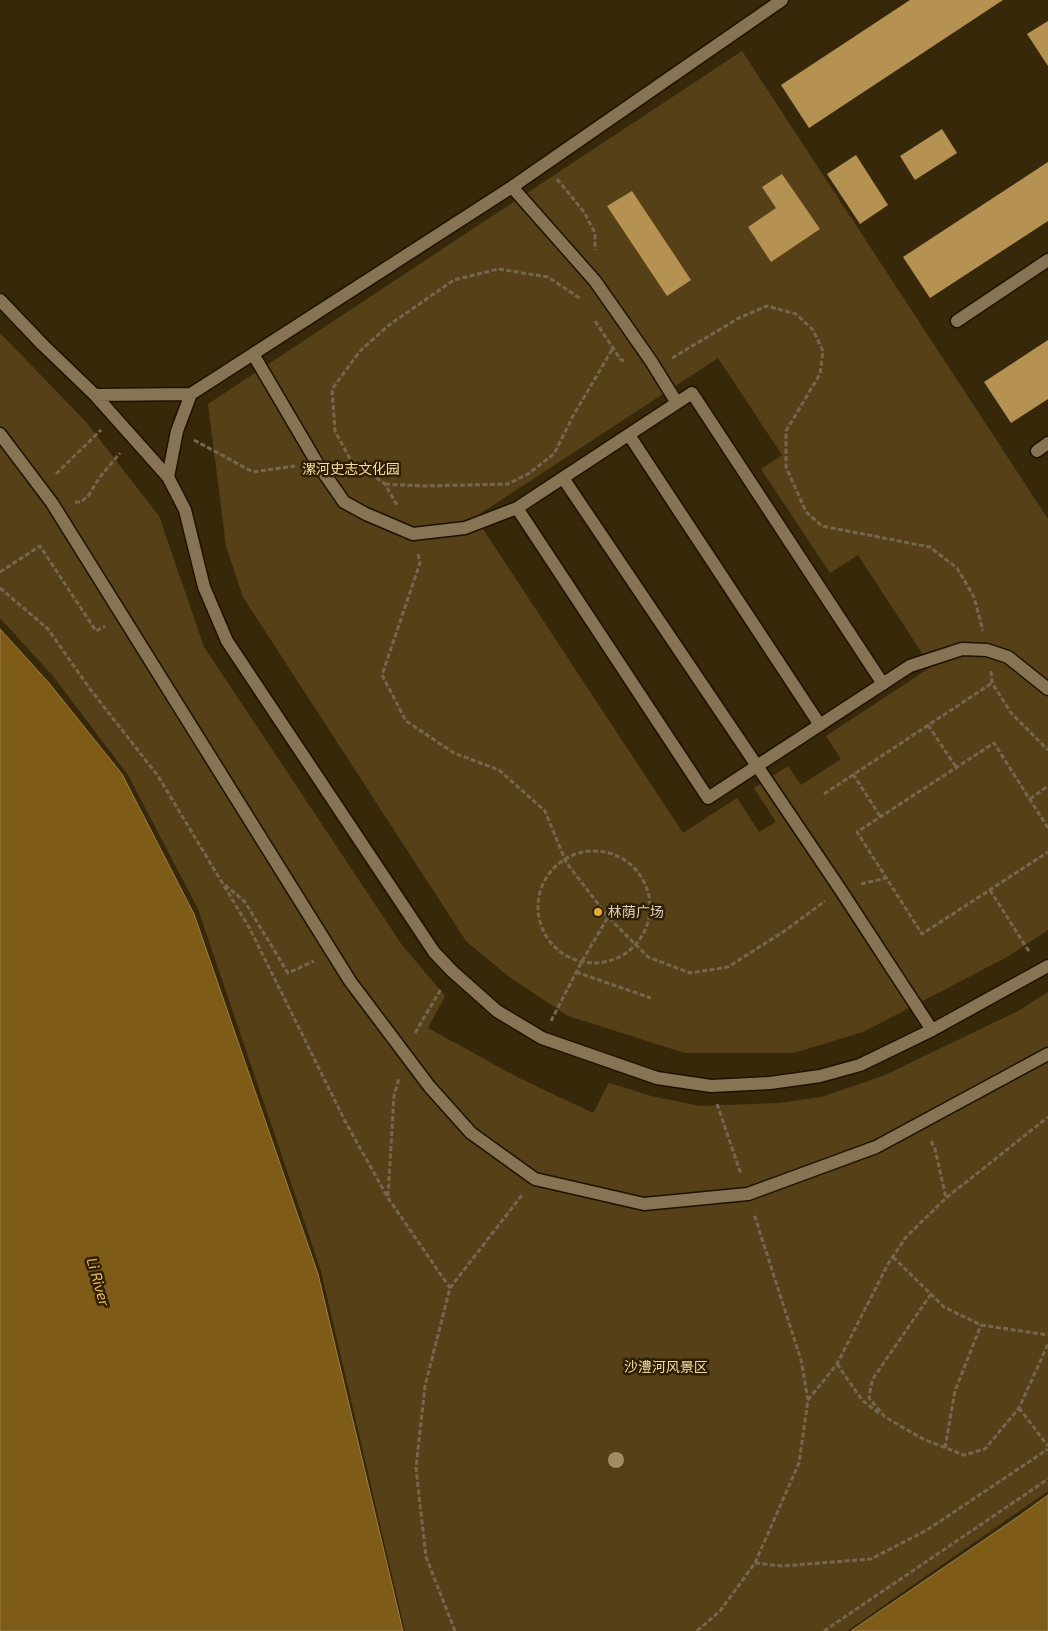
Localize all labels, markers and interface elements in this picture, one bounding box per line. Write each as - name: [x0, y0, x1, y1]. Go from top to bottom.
- park label: 漯河史志文化园: [302, 461, 400, 477]
- place label: 林荫广场: [608, 904, 664, 920]
- marker: 林荫广场: [592, 906, 604, 918]
- water label: Li River: [83, 1256, 113, 1308]
- park label: 沙澧河风景区: [624, 1359, 708, 1375]

